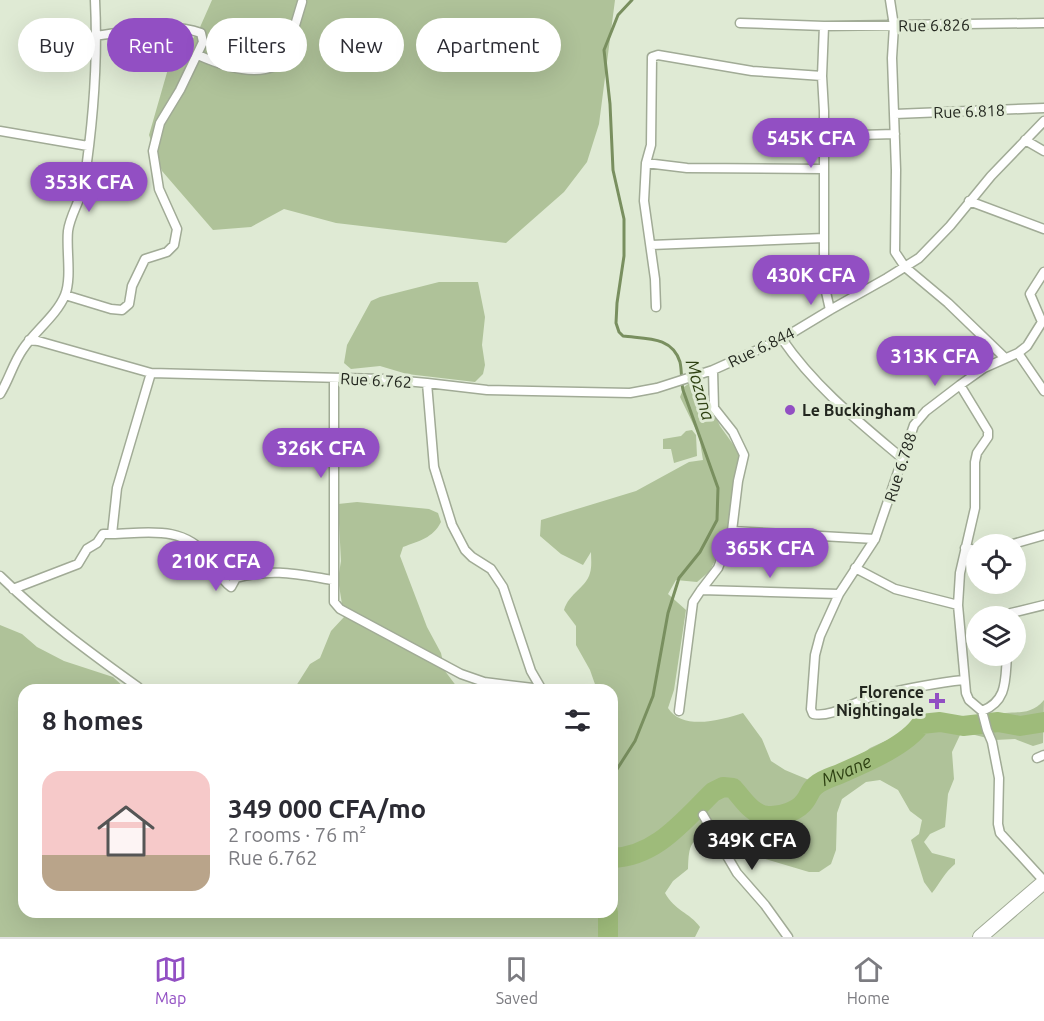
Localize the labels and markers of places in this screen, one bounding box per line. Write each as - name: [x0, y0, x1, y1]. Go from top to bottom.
- pin: 545K CFA: [749, 118, 873, 169]
- pin: 353K CFA: [27, 162, 151, 213]
- pin: 430K CFA: [749, 255, 873, 306]
- pin: 313K CFA: [873, 336, 997, 387]
- place label: Le Buckingham: [802, 401, 916, 419]
- marker: Le Buckingham: [783, 403, 797, 417]
- pin: 326K CFA: [259, 428, 383, 479]
- pin: 365K CFA: [708, 528, 832, 579]
- pin: 210K CFA: [154, 541, 278, 592]
- place label: Florence Nightingale: [836, 683, 924, 719]
- marker: Florence Nightingale: [928, 692, 946, 710]
- pin: 349K CFA: [690, 820, 814, 871]

